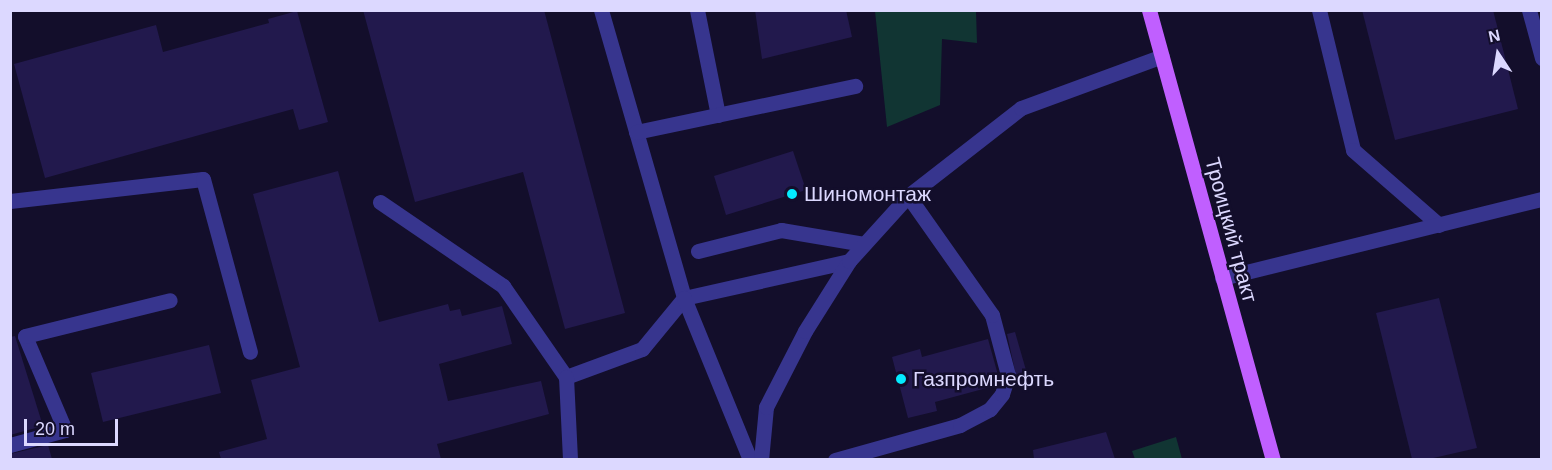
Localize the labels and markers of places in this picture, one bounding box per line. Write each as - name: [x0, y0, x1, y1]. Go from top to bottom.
- place label: Шиномонтаж: [804, 181, 931, 207]
- marker: Шиномонтаж: [785, 187, 799, 201]
- place label: Газпромнефть: [913, 366, 1054, 392]
- marker: Газпромнефть: [894, 372, 908, 386]

